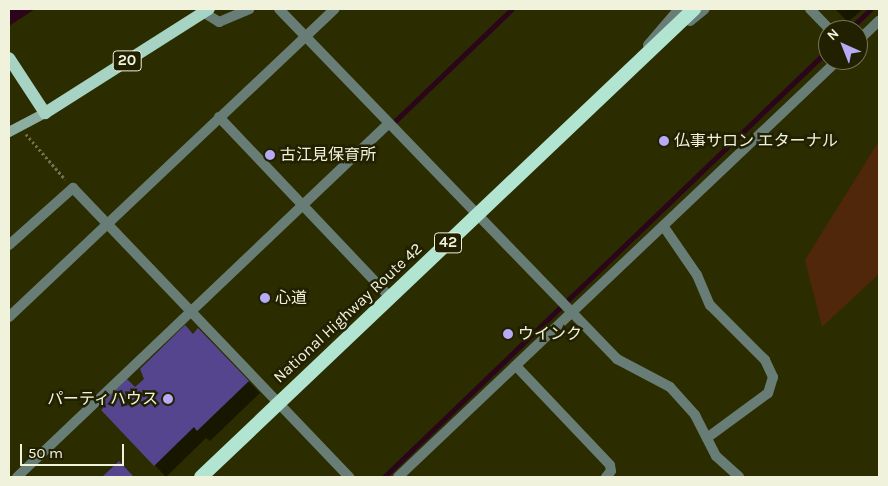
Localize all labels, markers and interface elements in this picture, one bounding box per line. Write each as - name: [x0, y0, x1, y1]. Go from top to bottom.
- north arrow: [818, 20, 868, 70]
- text: N: [823, 25, 842, 44]
- road number: 20: [112, 48, 142, 74]
- place label: 仏事サロン エターナル: [674, 131, 838, 151]
- marker: 仏事サロン エターナル: [658, 135, 670, 147]
- place label: 古江見保育所: [280, 145, 376, 165]
- marker: 古江見保育所: [264, 149, 276, 161]
- road number: 42: [433, 230, 463, 256]
- street label: National Highway Route 42: [270, 239, 426, 387]
- place label: 心道: [275, 288, 307, 308]
- marker: 心道: [259, 292, 271, 304]
- place label: ウインク: [518, 324, 582, 344]
- marker: ウインク: [502, 328, 514, 340]
- place label: パーティハウス: [46, 389, 158, 409]
- marker: パーティハウス: [162, 393, 174, 405]
- scale bar: [22, 434, 126, 466]
- text: 50 m: [28, 444, 63, 462]

